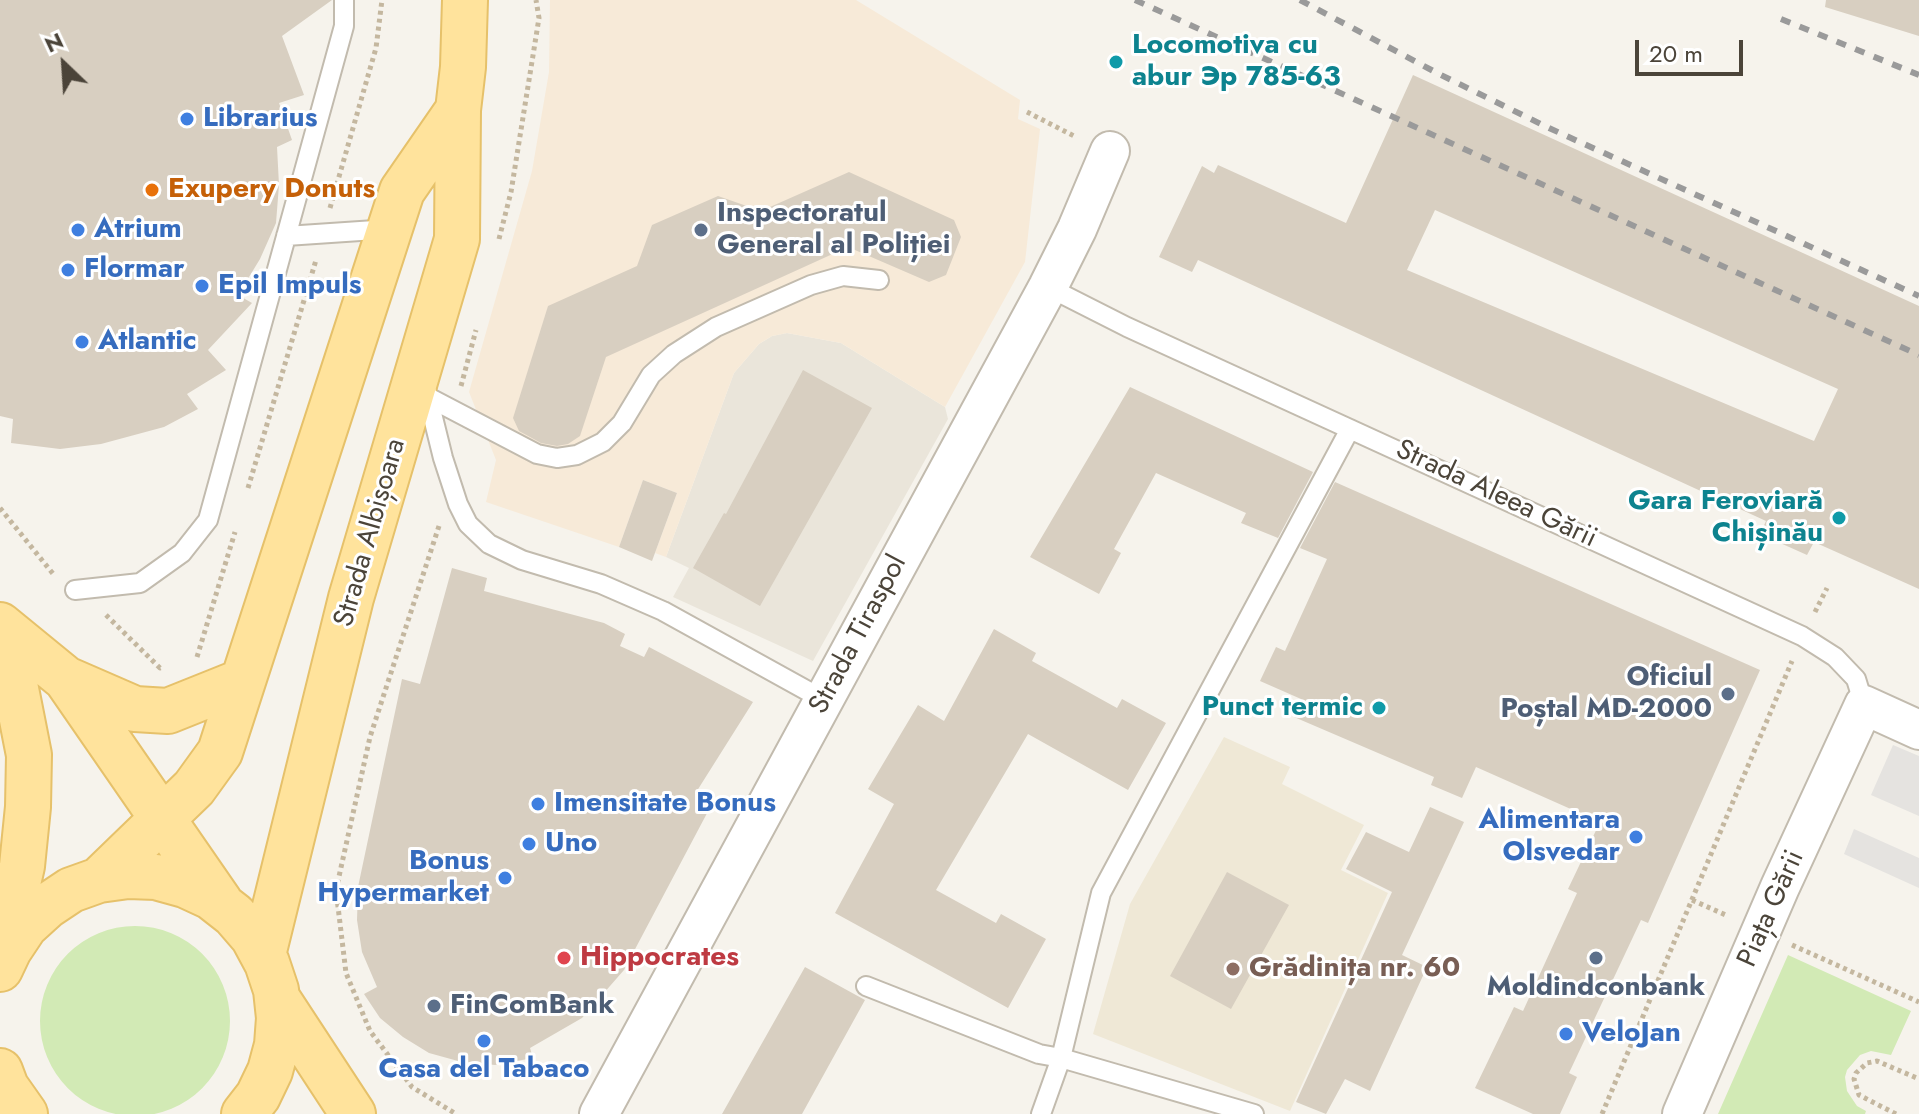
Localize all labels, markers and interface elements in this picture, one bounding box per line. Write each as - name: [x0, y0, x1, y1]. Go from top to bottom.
- north arrow: [24, 24, 104, 104]
- text: N: [39, 24, 69, 60]
- scale bar: [1639, 24, 1747, 74]
- place label: Locomotiva cu abur Эр 785-63: [1132, 29, 1341, 95]
- text: 20 m: [1649, 36, 1703, 71]
- marker: Locomotiva cu abur Эр 785-63: [1107, 53, 1125, 71]
- place label: Librarius: [203, 102, 317, 136]
- marker: Librarius: [178, 110, 196, 128]
- place label: Exupery Donuts: [168, 173, 375, 207]
- marker: Exupery Donuts: [143, 181, 161, 199]
- place label: Inspectoratul General al Poliției: [717, 197, 950, 263]
- place label: Atrium: [94, 213, 182, 247]
- marker: Atrium: [69, 221, 87, 239]
- marker: Inspectoratul General al Poliției: [692, 221, 710, 239]
- place label: Flormar: [84, 253, 185, 287]
- marker: Flormar: [59, 261, 77, 279]
- place label: Epil Impuls: [218, 269, 361, 303]
- marker: Epil Impuls: [193, 277, 211, 295]
- place label: Atlantic: [98, 325, 197, 359]
- marker: Atlantic: [73, 333, 91, 351]
- street label: Strada Aleea Gării: [1390, 434, 1602, 556]
- street label: Strada Albișoara: [328, 435, 414, 631]
- place label: Gara Feroviară Chișinău: [1628, 485, 1823, 551]
- marker: Gara Feroviară Chișinău: [1830, 509, 1848, 527]
- street label: Strada Tiraspol: [803, 550, 915, 720]
- place label: Oficiul Poștal MD-2000: [1500, 661, 1712, 727]
- marker: Oficiul Poștal MD-2000: [1719, 685, 1737, 703]
- place label: Punct termic: [1202, 691, 1363, 725]
- marker: Punct termic: [1370, 699, 1388, 717]
- place label: Imensitate Bonus: [554, 787, 776, 821]
- marker: Imensitate Bonus: [529, 795, 547, 813]
- place label: Alimentara Olsvedar: [1478, 804, 1620, 870]
- place label: Uno: [545, 827, 597, 861]
- marker: Alimentara Olsvedar: [1627, 828, 1645, 846]
- marker: Uno: [520, 835, 538, 853]
- place label: Bonus Hypermarket: [317, 845, 489, 911]
- street label: Piața Gării: [1731, 845, 1813, 973]
- marker: Bonus Hypermarket: [496, 869, 514, 887]
- place label: Hippocrates: [580, 941, 739, 975]
- marker: Hippocrates: [555, 949, 573, 967]
- marker: Moldindconbank: [1587, 949, 1605, 967]
- place label: Grădinița nr. 60: [1249, 952, 1460, 986]
- marker: Grădinița nr. 60: [1224, 960, 1242, 978]
- place label: Moldindconbank: [1487, 971, 1705, 1005]
- place label: FinComBank: [450, 989, 614, 1023]
- marker: FinComBank: [425, 997, 443, 1015]
- place label: VeloJan: [1582, 1017, 1681, 1051]
- marker: VeloJan: [1557, 1025, 1575, 1043]
- marker: Casa del Tabaco: [475, 1032, 493, 1050]
- place label: Casa del Tabaco: [379, 1053, 589, 1087]

